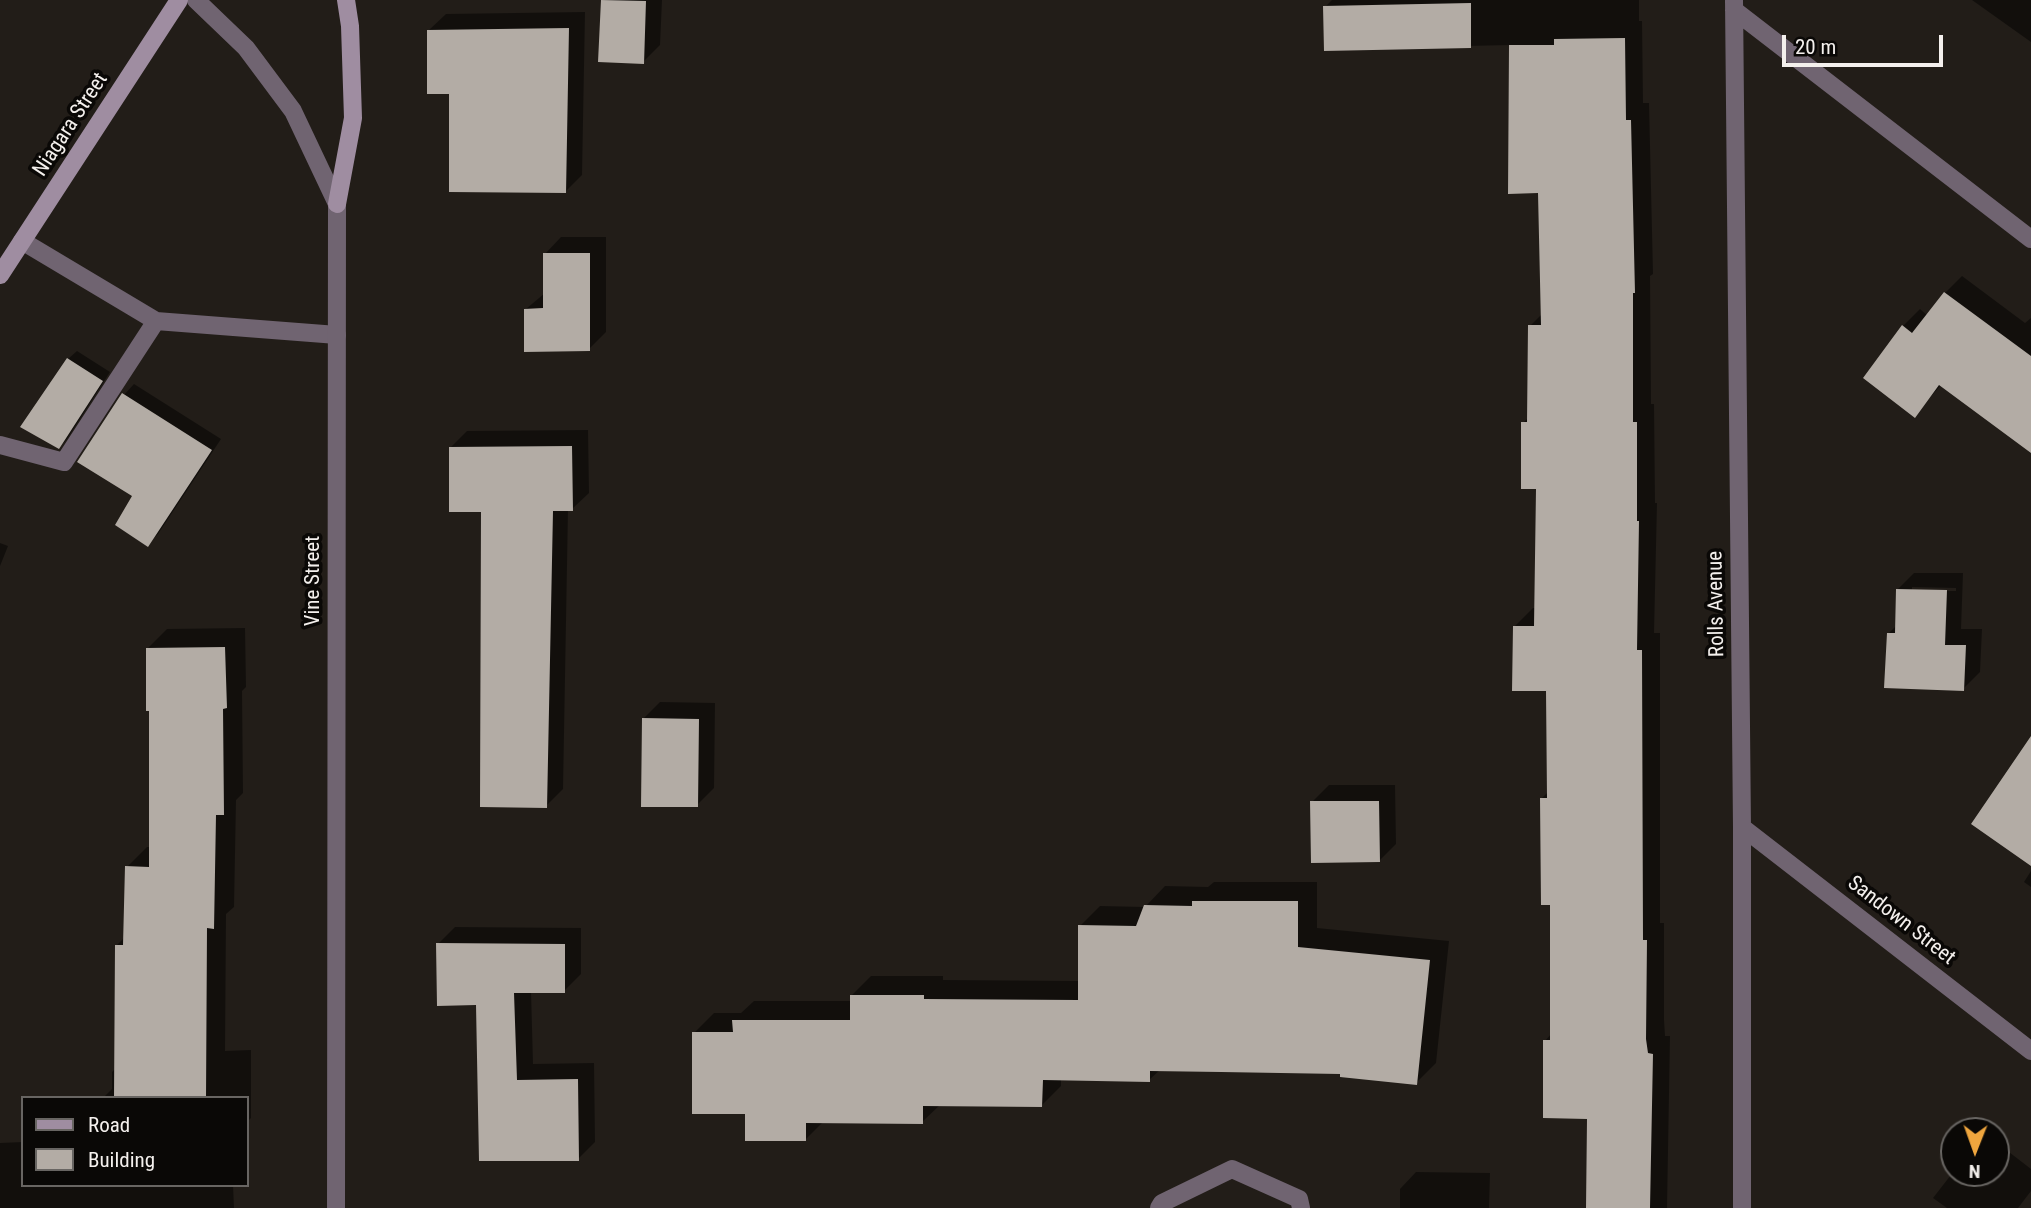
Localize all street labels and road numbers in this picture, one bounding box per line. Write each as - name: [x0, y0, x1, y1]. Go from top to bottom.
- street label: Niagara Street: [28, 68, 114, 182]
- street label: Vine Street: [301, 536, 327, 626]
- street label: Rolls Avenue: [1703, 551, 1731, 657]
- street label: Sandown Street: [1842, 871, 1960, 971]

